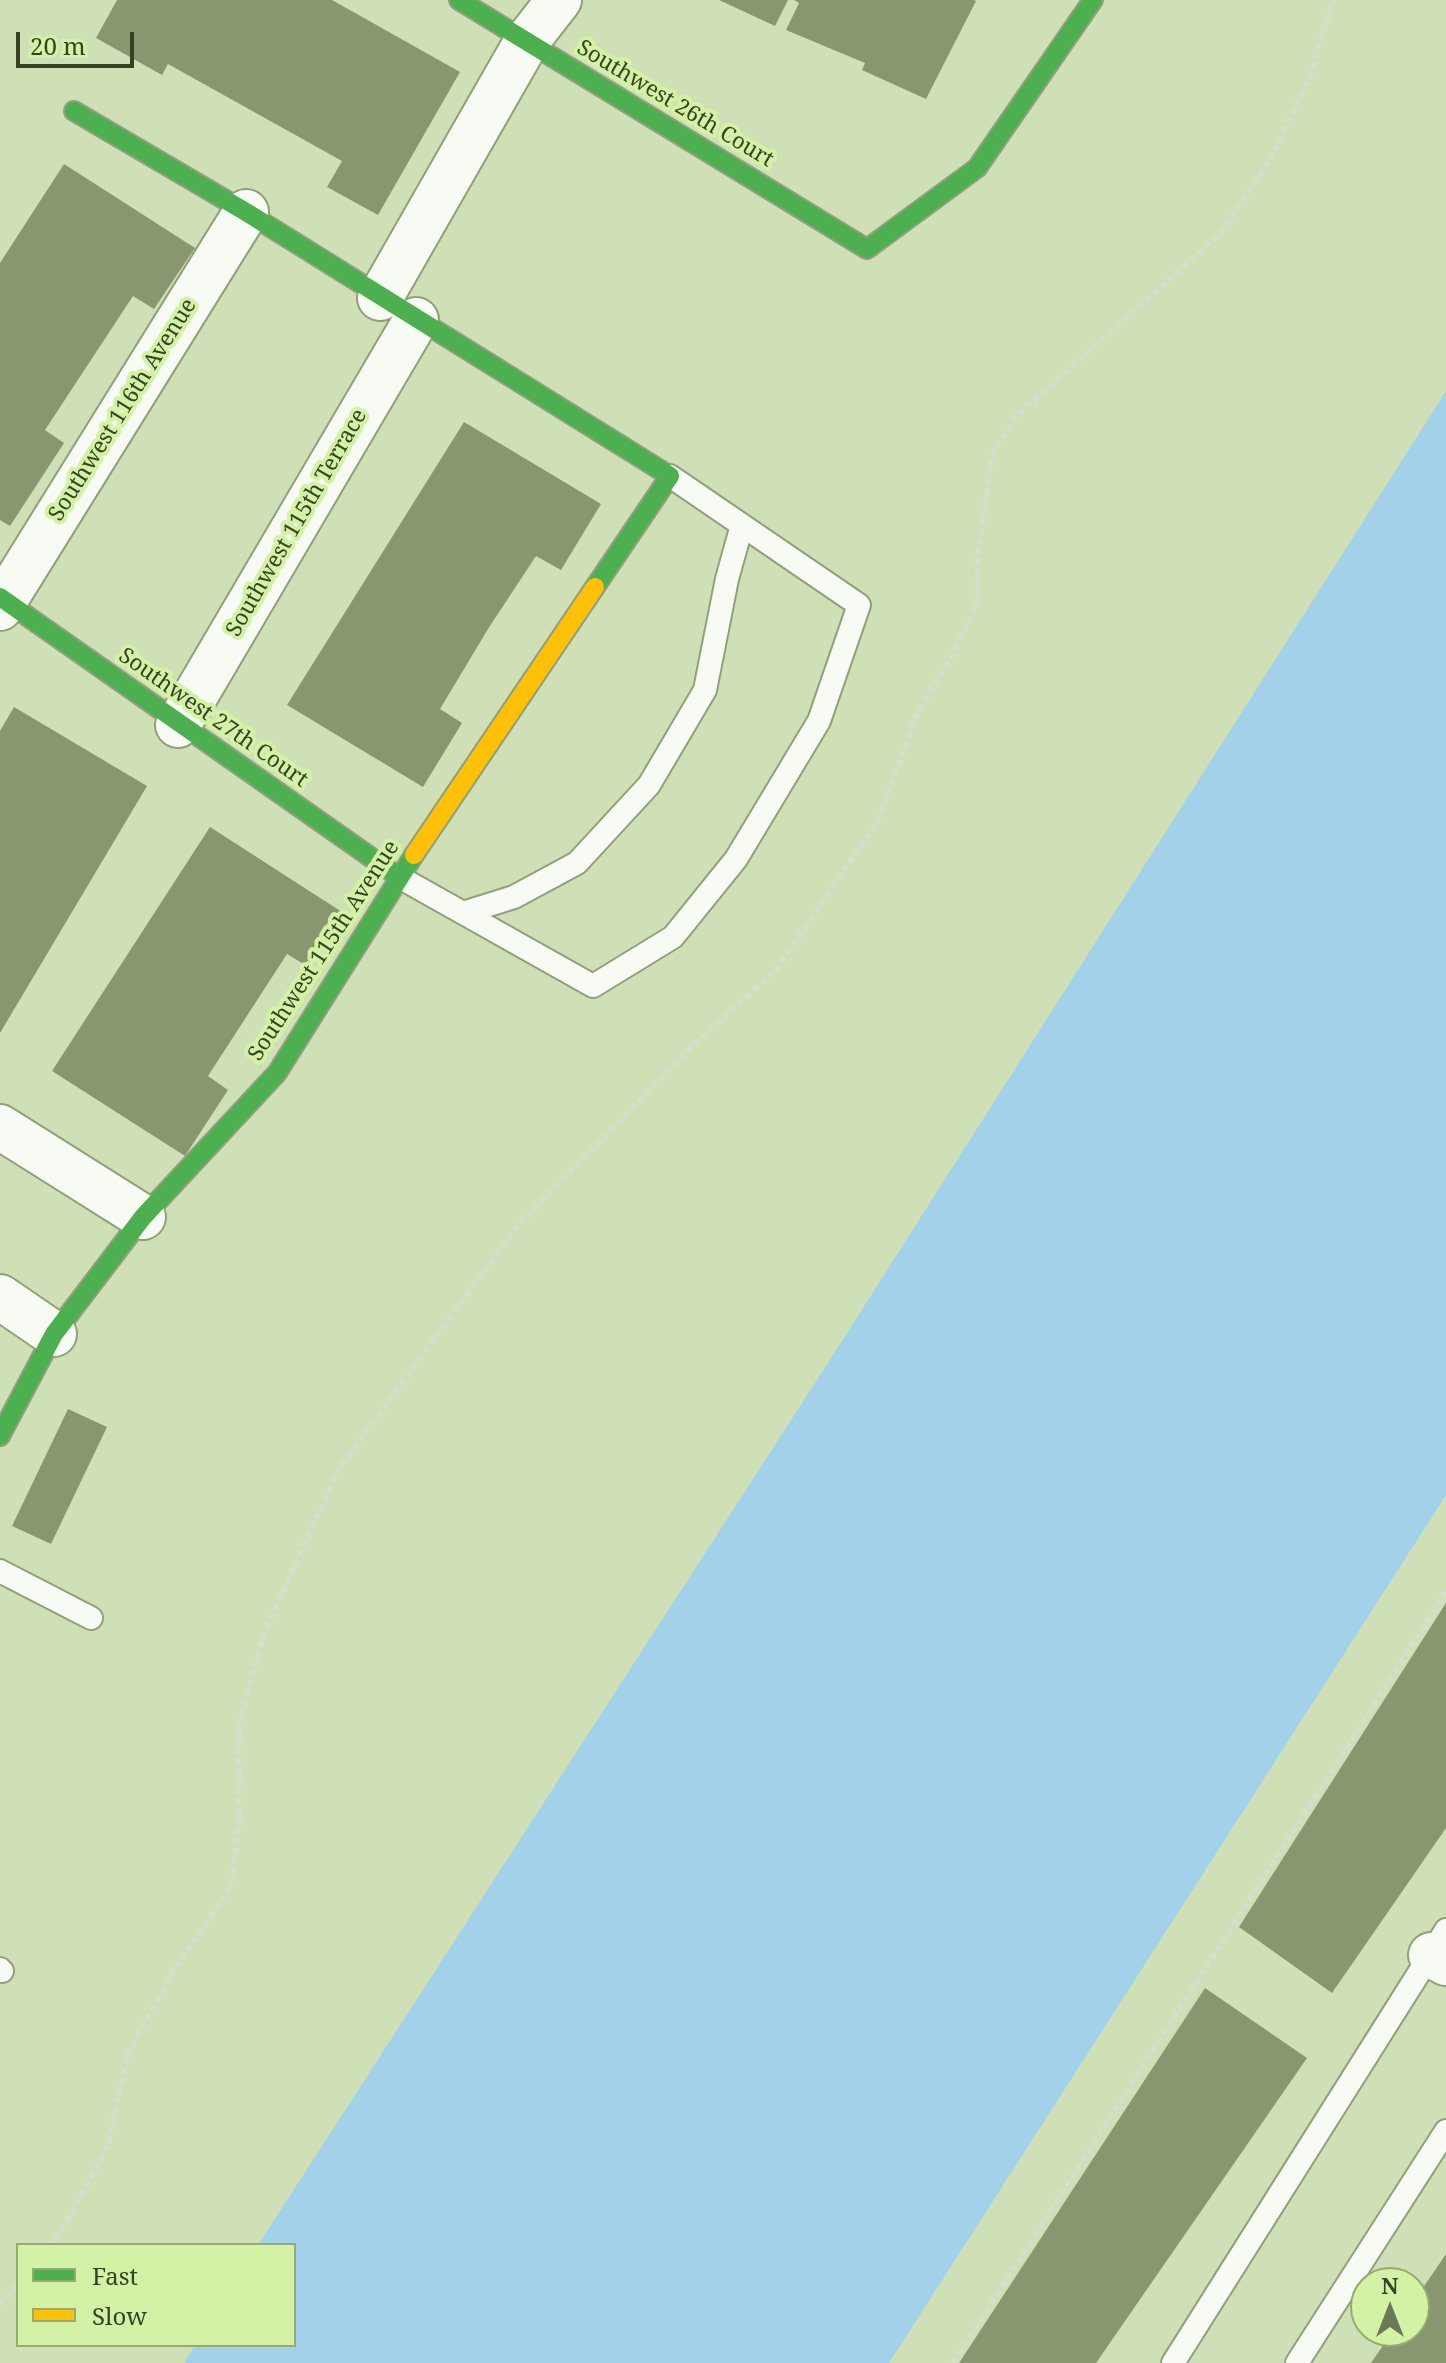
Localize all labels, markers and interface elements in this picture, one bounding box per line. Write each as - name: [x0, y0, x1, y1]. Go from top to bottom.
- scale bar: [20, 16, 138, 66]
- text: 20 m: [30, 29, 86, 62]
- street label: Southwest 26th Court: [572, 35, 778, 173]
- street label: Southwest 116th Avenue: [44, 294, 202, 526]
- street label: Southwest 115th Terrace: [221, 405, 373, 641]
- street label: Southwest 27th Court: [113, 643, 313, 793]
- street label: Southwest 115th Avenue: [243, 836, 405, 1066]
- legend: [16, 2243, 296, 2347]
- text: Fast: [92, 2259, 138, 2292]
- north arrow: [1350, 2267, 1430, 2347]
- text: N: [1381, 2270, 1399, 2300]
- text: Slow: [92, 2299, 147, 2332]

